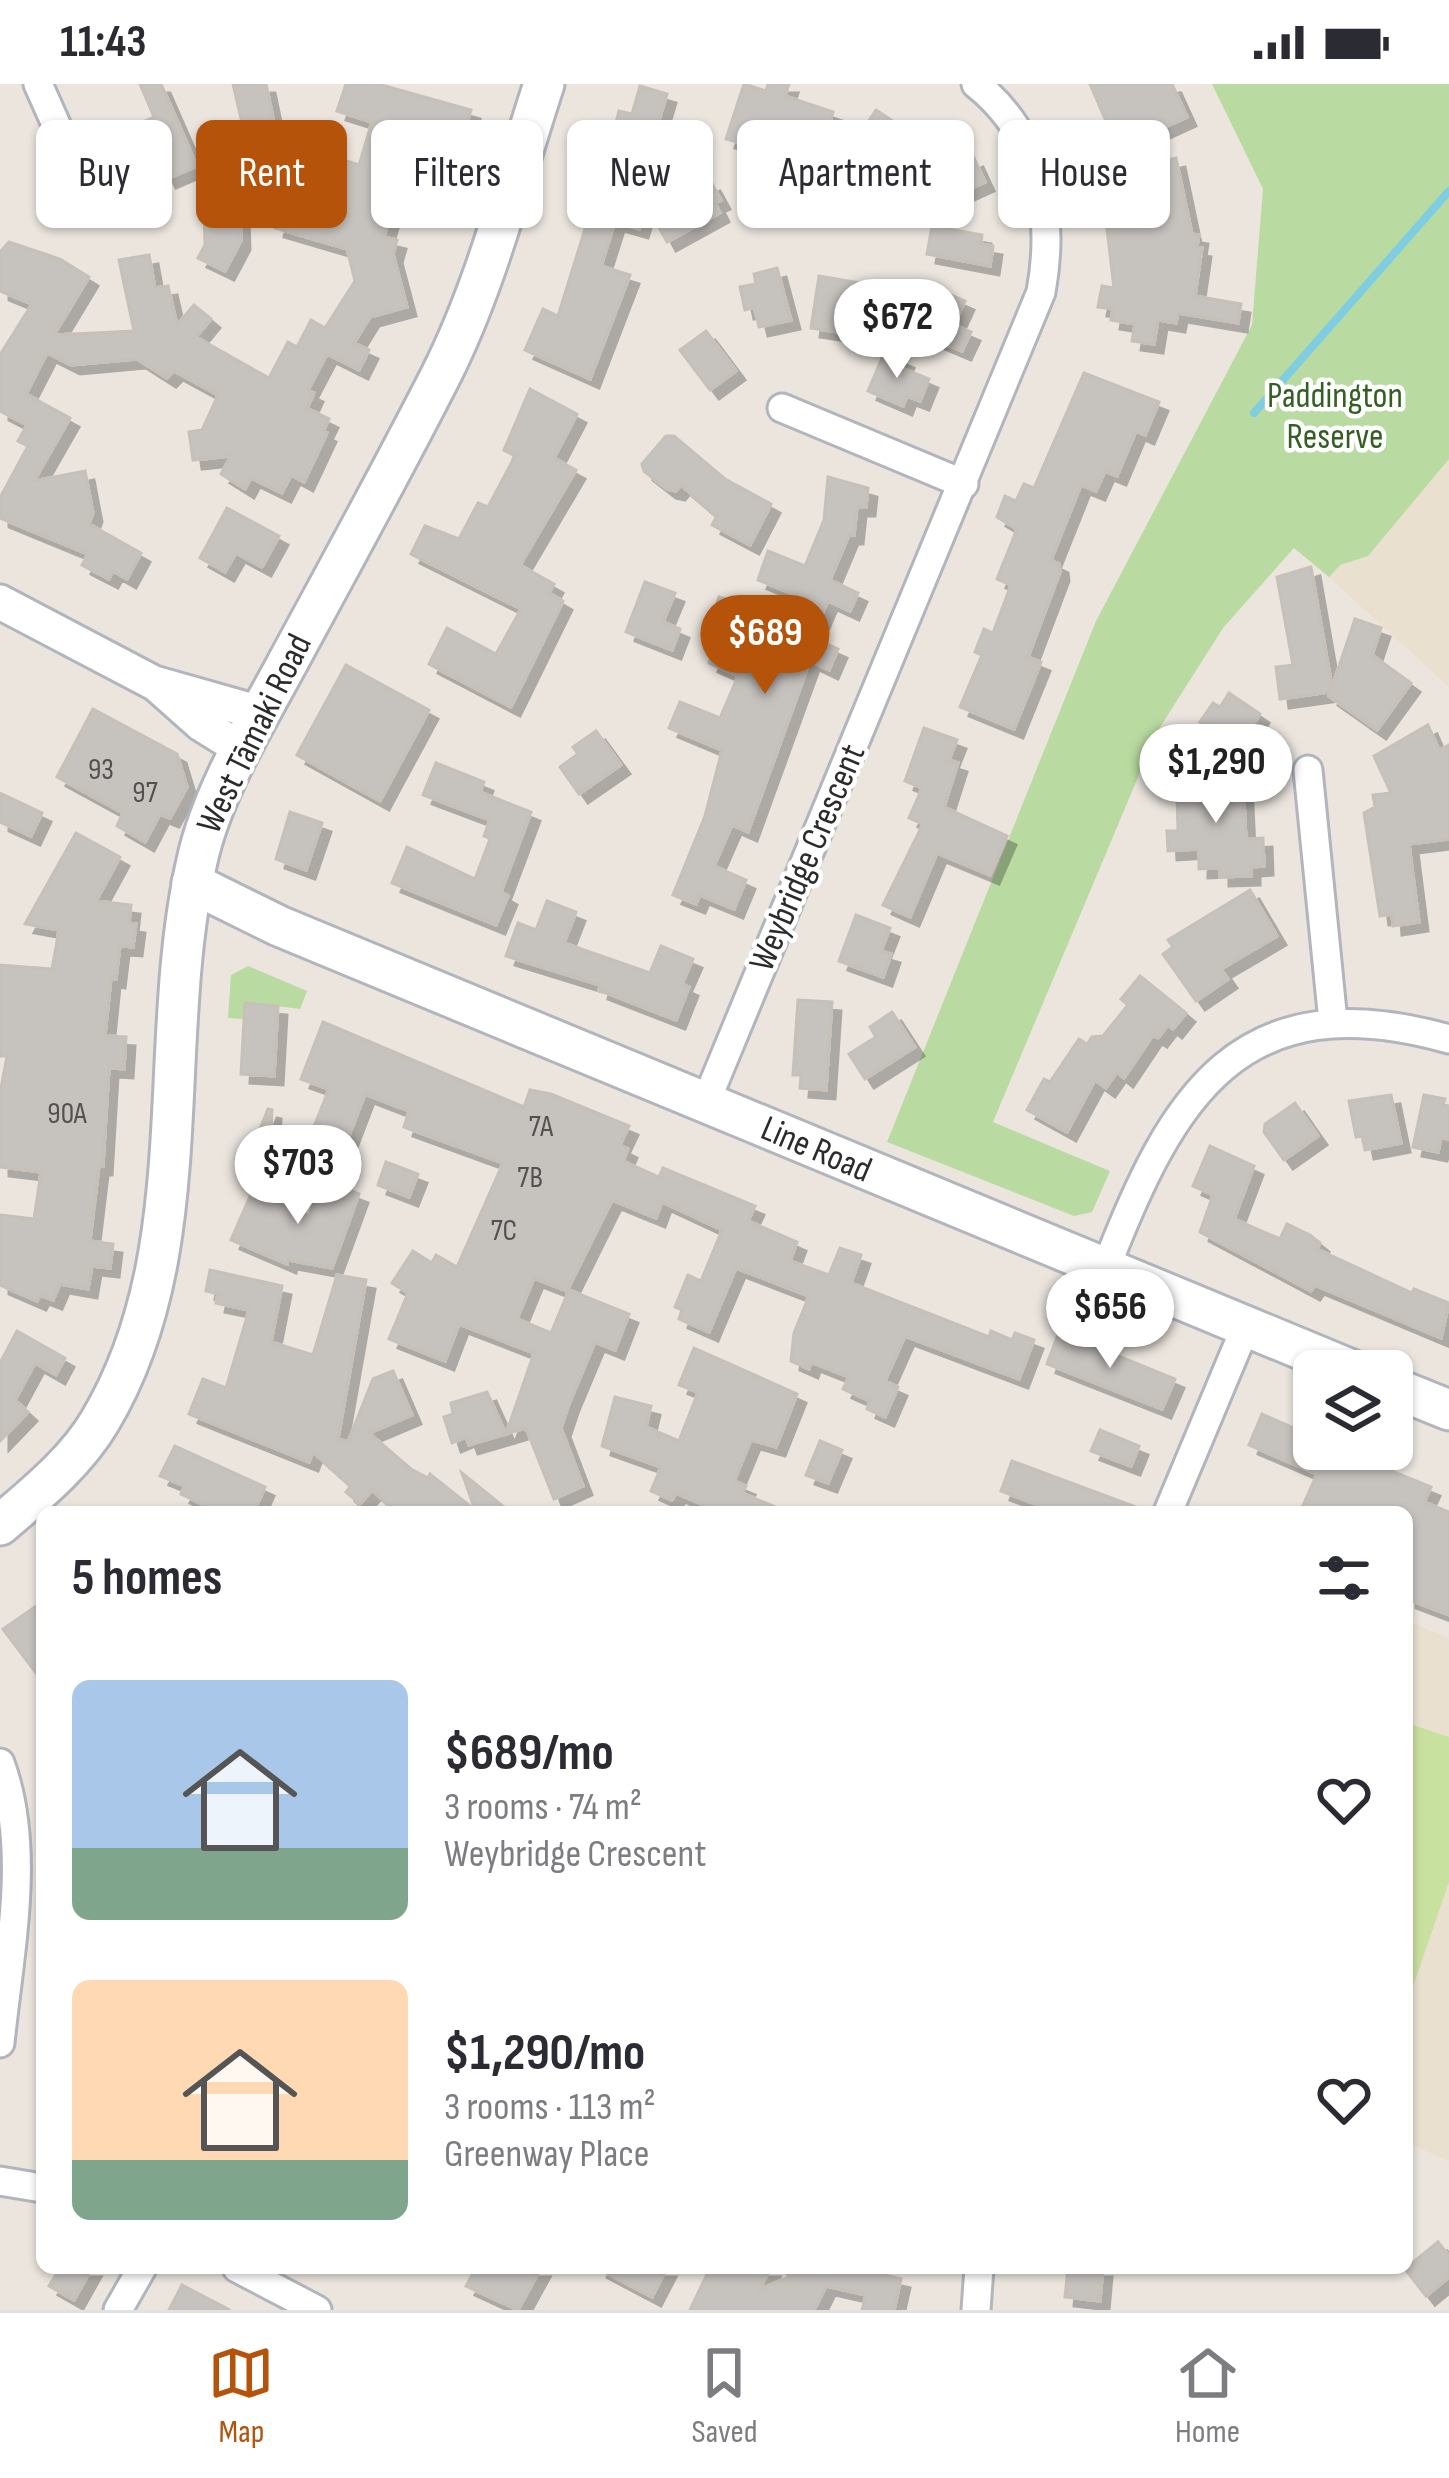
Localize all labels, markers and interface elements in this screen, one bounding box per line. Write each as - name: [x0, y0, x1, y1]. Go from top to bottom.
- text: 11:43: [60, 15, 147, 70]
- chip: Buy: [36, 120, 172, 228]
- chip: Rent: [196, 120, 347, 228]
- chip: Filters: [371, 120, 543, 228]
- chip: New: [567, 120, 713, 228]
- chip: Apartment: [737, 120, 974, 228]
- chip: House: [998, 120, 1170, 228]
- pin: $672: [826, 279, 968, 381]
- text: $672: [861, 294, 933, 341]
- park label: Paddington Reserve: [1267, 375, 1403, 459]
- pin: $689: [694, 595, 836, 697]
- text: $689: [727, 610, 803, 657]
- street label: West Tāmaki Road: [188, 627, 322, 841]
- pin: $1,290: [1118, 724, 1314, 826]
- street label: Weybridge Crescent: [741, 738, 875, 978]
- text: $1,290: [1166, 739, 1266, 786]
- house number: 93: [88, 752, 114, 788]
- house number: 97: [132, 775, 158, 811]
- house number: 90A: [47, 1096, 87, 1132]
- street label: Line Road: [754, 1108, 878, 1192]
- house number: 7A: [529, 1109, 553, 1145]
- pin: $703: [227, 1125, 369, 1227]
- text: $703: [262, 1140, 334, 1187]
- house number: 7B: [517, 1160, 543, 1196]
- house number: 7C: [491, 1213, 517, 1249]
- pin: $656: [1039, 1269, 1181, 1371]
- text: $656: [1073, 1284, 1147, 1331]
- map controls: [1293, 1350, 1413, 1470]
- button: layers: [1293, 1350, 1413, 1470]
- icon: filters: [1311, 1545, 1377, 1611]
- text: 5 homes: [72, 1548, 222, 1609]
- text: $689/mo: [444, 1723, 614, 1784]
- icon: home: [168, 1728, 312, 1872]
- icon: heart: [1311, 1767, 1377, 1833]
- text: 3 rooms · 74 m²: [444, 1784, 642, 1831]
- text: Weybridge Crescent: [444, 1831, 706, 1878]
- text: $1,290/mo: [444, 2023, 645, 2084]
- icon: home: [168, 2028, 312, 2172]
- icon: heart: [1311, 2067, 1377, 2133]
- text: 3 rooms · 113 m²: [444, 2084, 656, 2131]
- text: Greenway Place: [444, 2131, 649, 2178]
- tab: Map: [208, 2340, 274, 2452]
- tab: Saved: [691, 2340, 758, 2452]
- tab: Home: [1175, 2340, 1241, 2452]

